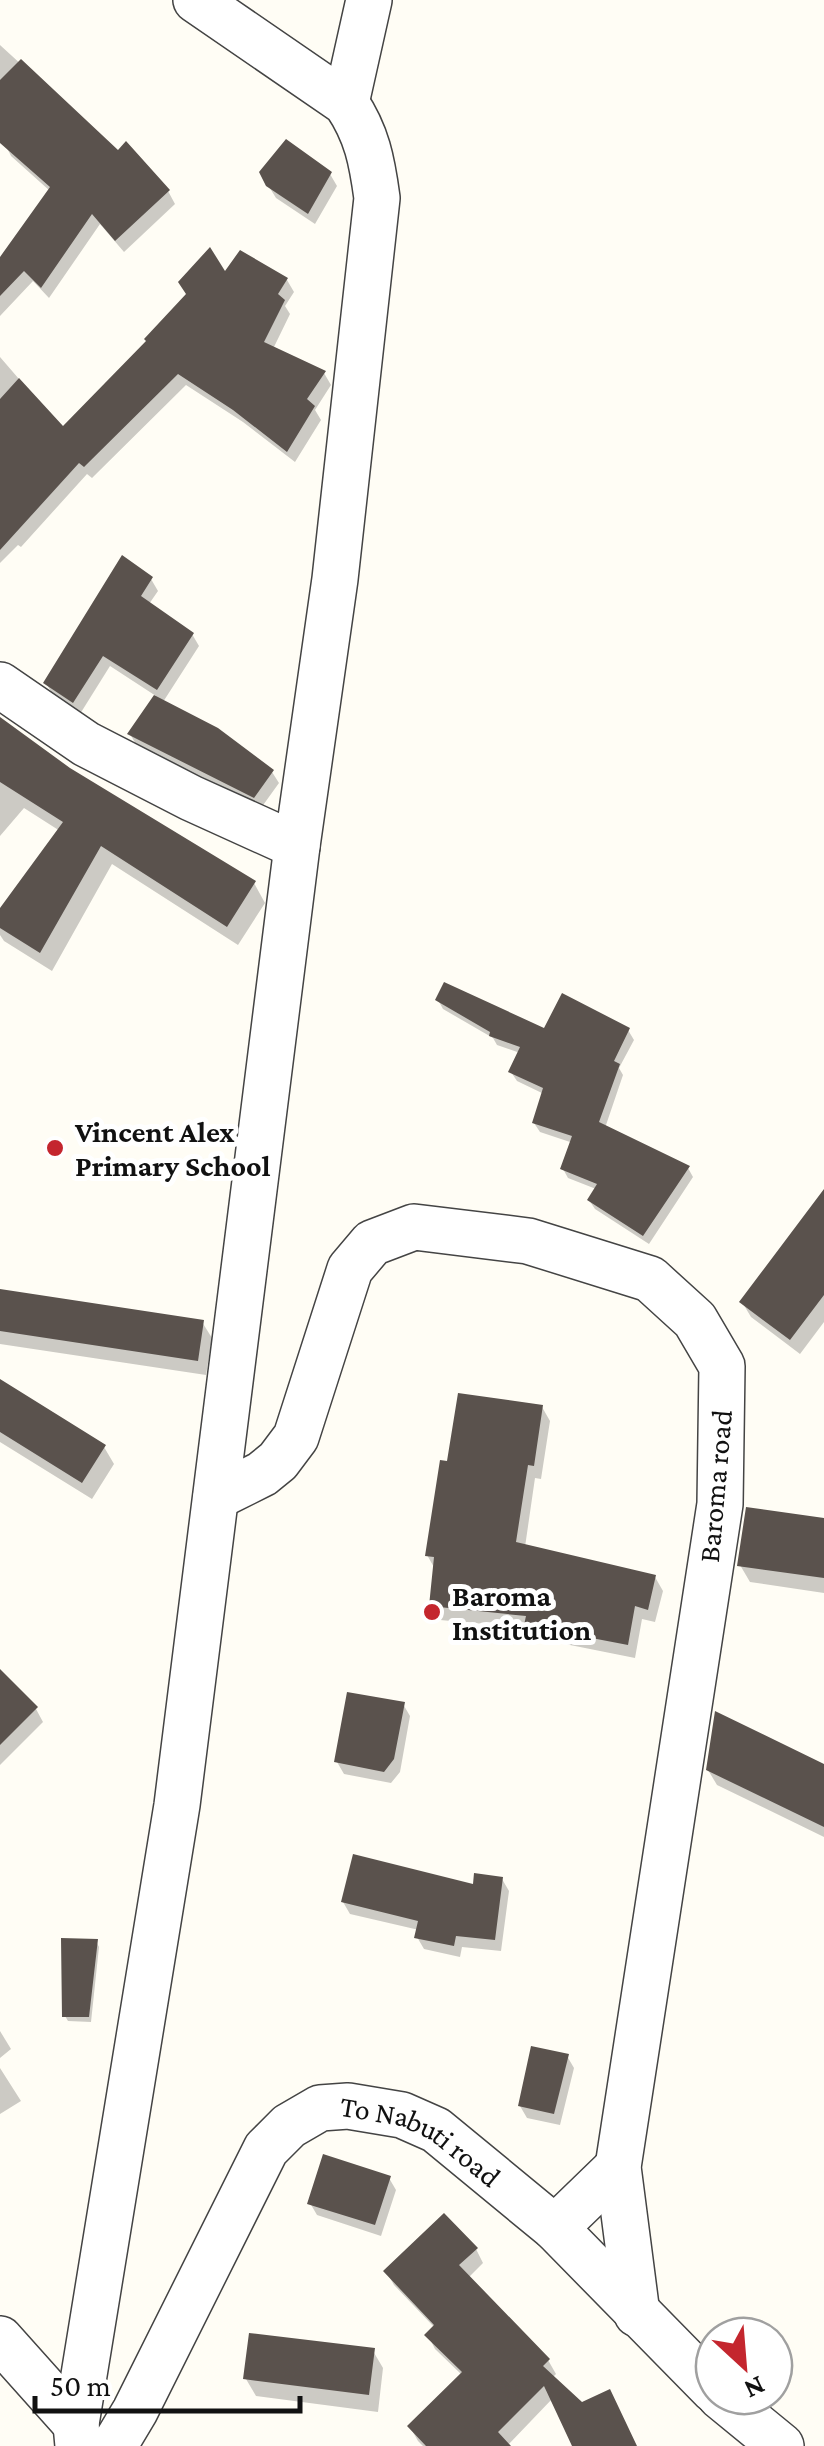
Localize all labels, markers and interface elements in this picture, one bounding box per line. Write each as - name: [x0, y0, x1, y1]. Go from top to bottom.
- place label: Vincent Alex Primary School: [74, 1115, 271, 1182]
- marker: Vincent Alex Primary School: [44, 1137, 66, 1159]
- street label: Baroma road: [692, 1408, 738, 1564]
- place label: Baroma Institution: [452, 1579, 591, 1646]
- marker: Baroma Institution: [421, 1601, 443, 1623]
- street label: To Nabuti road: [338, 2089, 508, 2193]
- north arrow: [694, 2316, 794, 2416]
- scale bar: [35, 2351, 300, 2413]
- text: 50 m: [50, 2369, 111, 2402]
- text: N: [739, 2370, 770, 2406]

